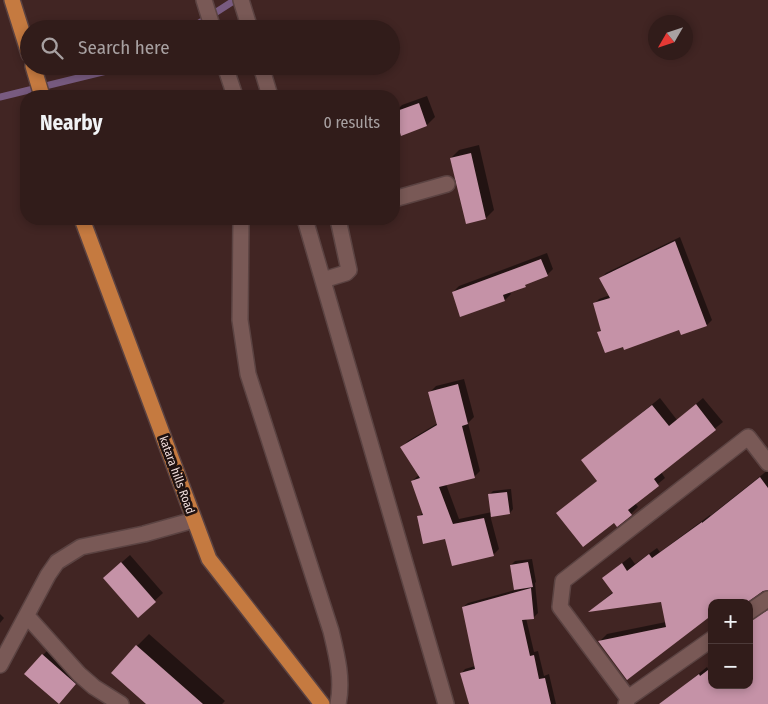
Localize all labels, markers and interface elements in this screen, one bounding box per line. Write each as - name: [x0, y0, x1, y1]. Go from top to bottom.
- north arrow: [648, 15, 693, 60]
- search box: [20, 20, 400, 75]
- icon: search: [38, 34, 66, 62]
- text: Search here: [78, 36, 170, 59]
- text: Nearby: [40, 110, 102, 136]
- text: 0 results: [323, 113, 380, 132]
- street label: katara hills Road: [156, 434, 198, 516]
- map controls: [708, 599, 753, 689]
- button: +: [708, 599, 753, 644]
- button: −: [708, 644, 753, 689]

